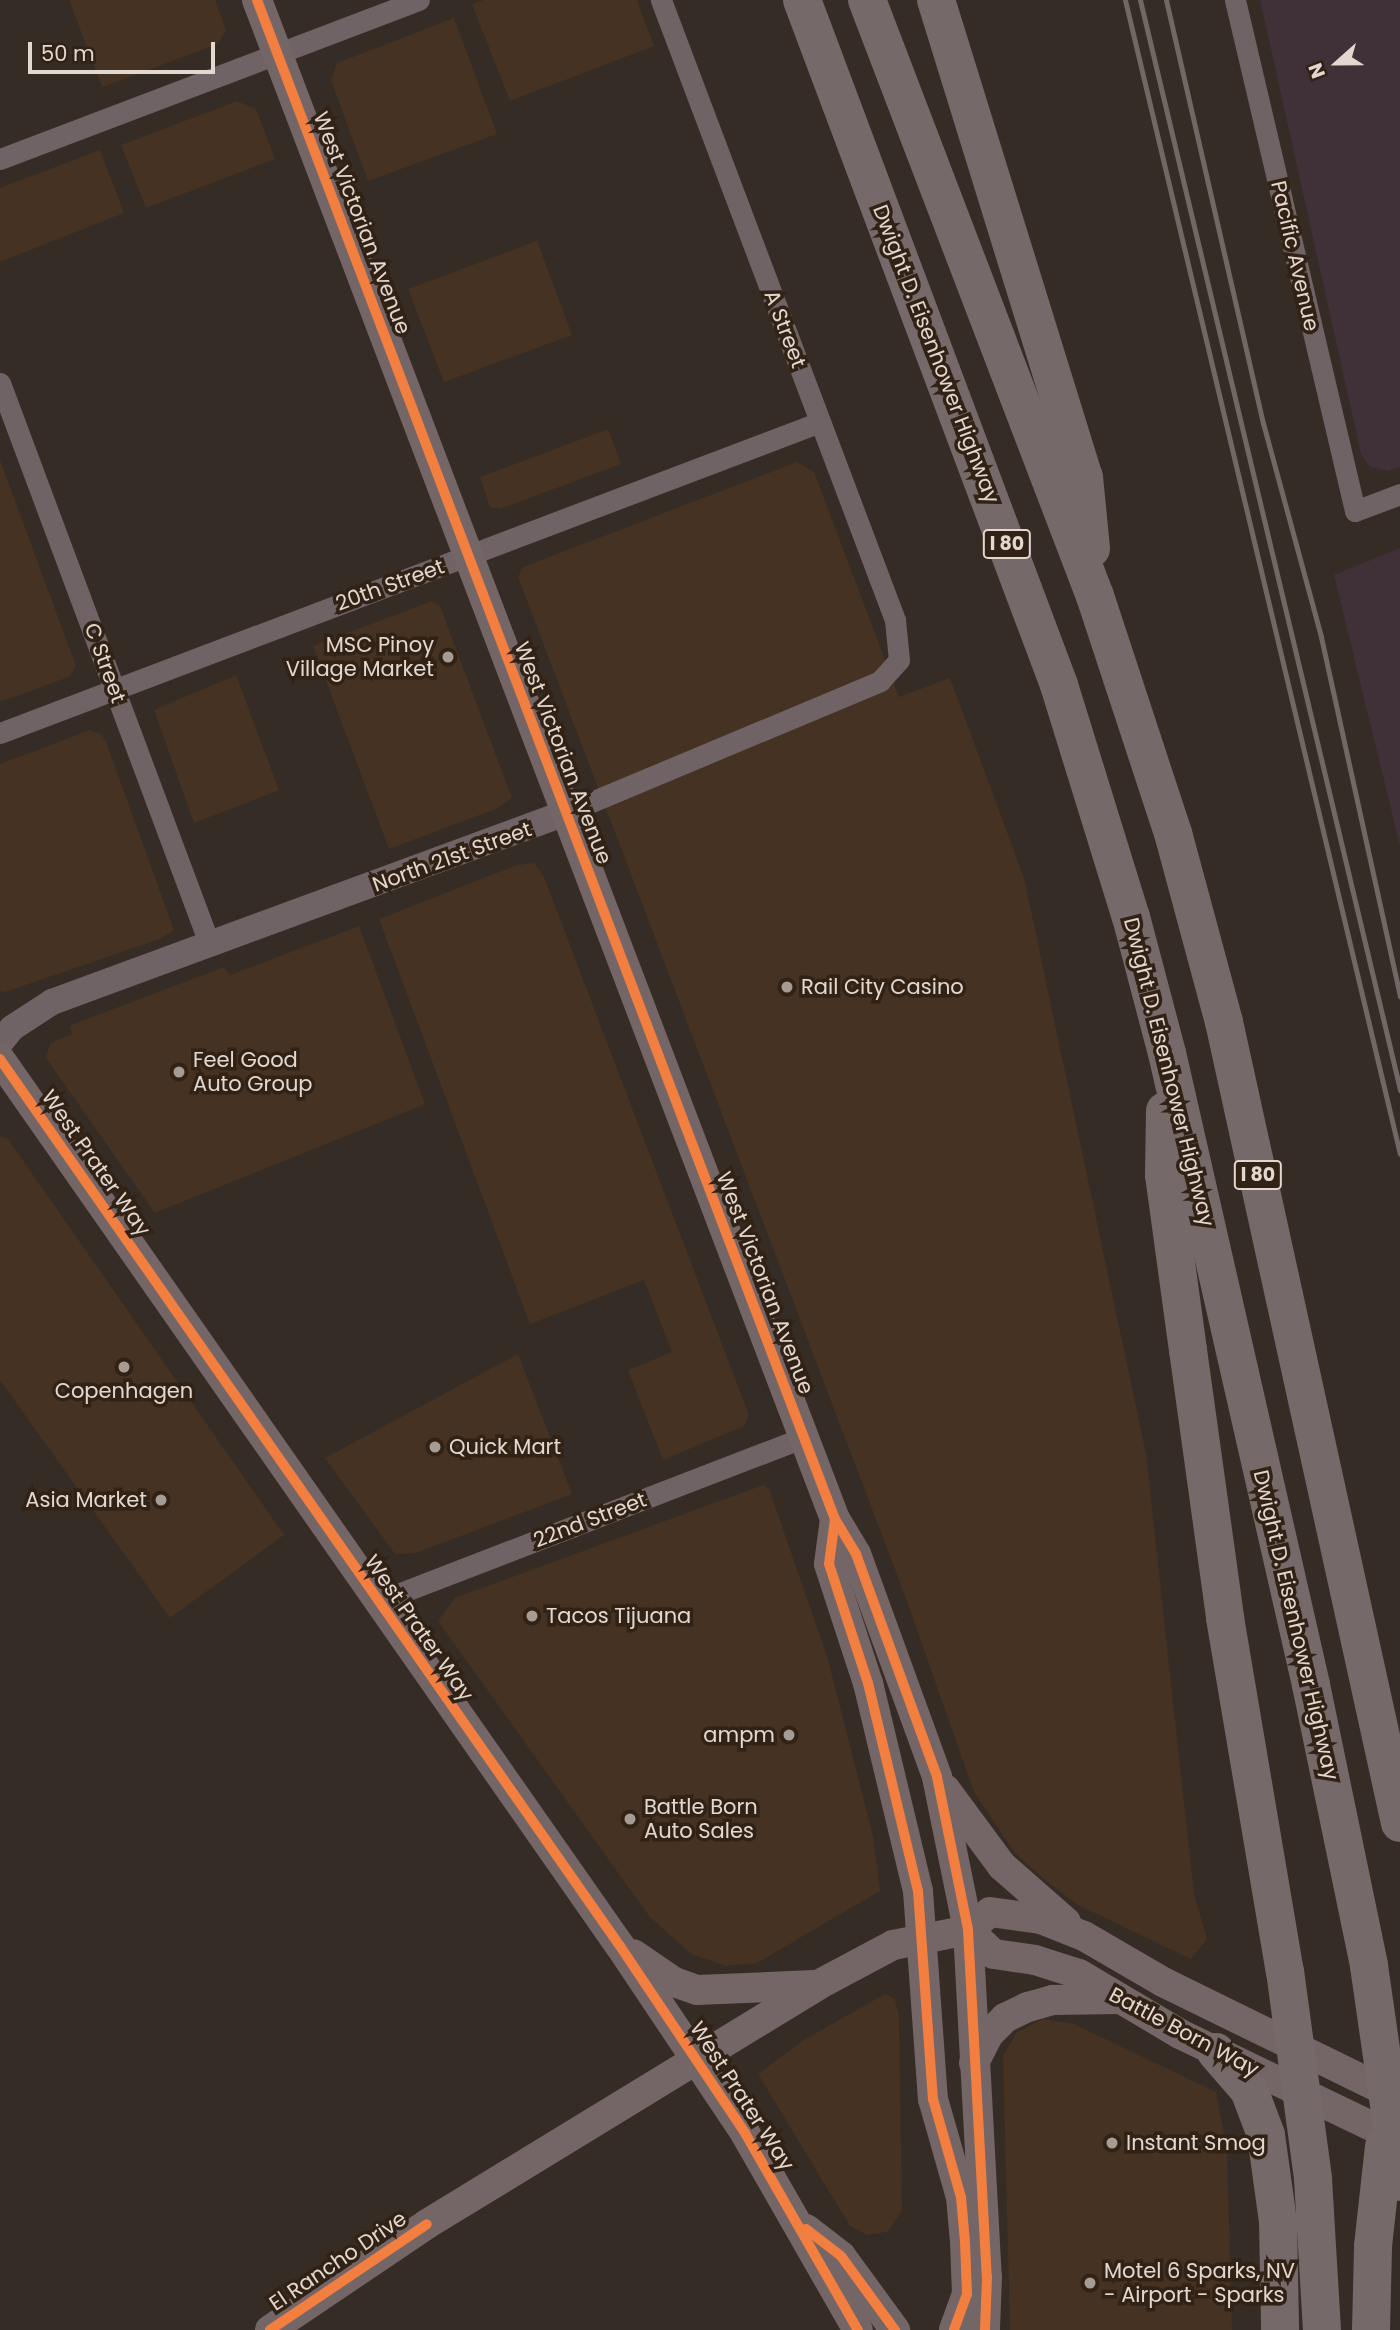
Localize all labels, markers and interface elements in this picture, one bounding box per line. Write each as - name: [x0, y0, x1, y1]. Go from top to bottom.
- scale bar: [32, 28, 219, 72]
- north arrow: [1302, 28, 1372, 98]
- text: 50 m: [41, 39, 95, 68]
- text: N: [1302, 59, 1332, 82]
- street label: West Victorian Avenue: [308, 108, 416, 338]
- street label: Pacific Avenue: [1265, 178, 1325, 334]
- street label: Dwight D. Eisenhower Highway: [867, 201, 1005, 507]
- street label: A Street: [759, 287, 811, 371]
- road number: I 80: [982, 528, 1032, 559]
- street label: 20th Street: [332, 554, 448, 616]
- street label: C Street: [79, 620, 131, 706]
- place label: MSC Pinoy Village Market: [286, 632, 434, 682]
- street label: West Victorian Avenue: [509, 638, 617, 868]
- marker: MSC Pinoy Village Market: [440, 649, 456, 665]
- street label: North 21st Street: [369, 817, 535, 897]
- street label: Dwight D. Eisenhower Highway: [1118, 915, 1220, 1229]
- place label: Rail City Casino: [801, 974, 964, 1000]
- marker: Rail City Casino: [779, 979, 795, 995]
- place label: Feel Good Auto Group: [193, 1047, 313, 1097]
- marker: Feel Good Auto Group: [171, 1064, 187, 1080]
- street label: West Prater Way: [36, 1085, 156, 1241]
- road number: I 80: [1234, 1160, 1282, 1190]
- street label: West Victorian Avenue: [711, 1168, 819, 1398]
- marker: Copenhagen: [116, 1359, 132, 1375]
- place label: Copenhagen: [55, 1378, 193, 1404]
- place label: Quick Mart: [449, 1434, 561, 1460]
- marker: Quick Mart: [427, 1439, 443, 1455]
- street label: Dwight D. Eisenhower Highway: [1248, 1467, 1344, 1783]
- place label: Asia Market: [25, 1487, 147, 1513]
- street label: 22nd Street: [530, 1487, 650, 1553]
- marker: Asia Market: [153, 1492, 169, 1508]
- street label: West Prater Way: [359, 1550, 479, 1706]
- place label: Tacos Tijuana: [546, 1603, 691, 1629]
- marker: Tacos Tijuana: [524, 1608, 540, 1624]
- place label: ampm: [703, 1722, 775, 1748]
- marker: ampm: [781, 1727, 797, 1743]
- place label: Battle Born Auto Sales: [644, 1794, 758, 1844]
- marker: Battle Born Auto Sales: [622, 1811, 638, 1827]
- street label: Battle Born Way: [1105, 1982, 1263, 2082]
- street label: West Prater Way: [684, 2017, 800, 2175]
- place label: Instant Smog: [1126, 2130, 1266, 2156]
- marker: Instant Smog: [1104, 2135, 1120, 2151]
- street label: El Rancho Drive: [265, 2206, 411, 2316]
- place label: Motel 6 Sparks, NV - Airport - Sparks: [1104, 2258, 1295, 2308]
- marker: Motel 6 Sparks, NV - Airport - Sparks: [1082, 2275, 1098, 2291]

